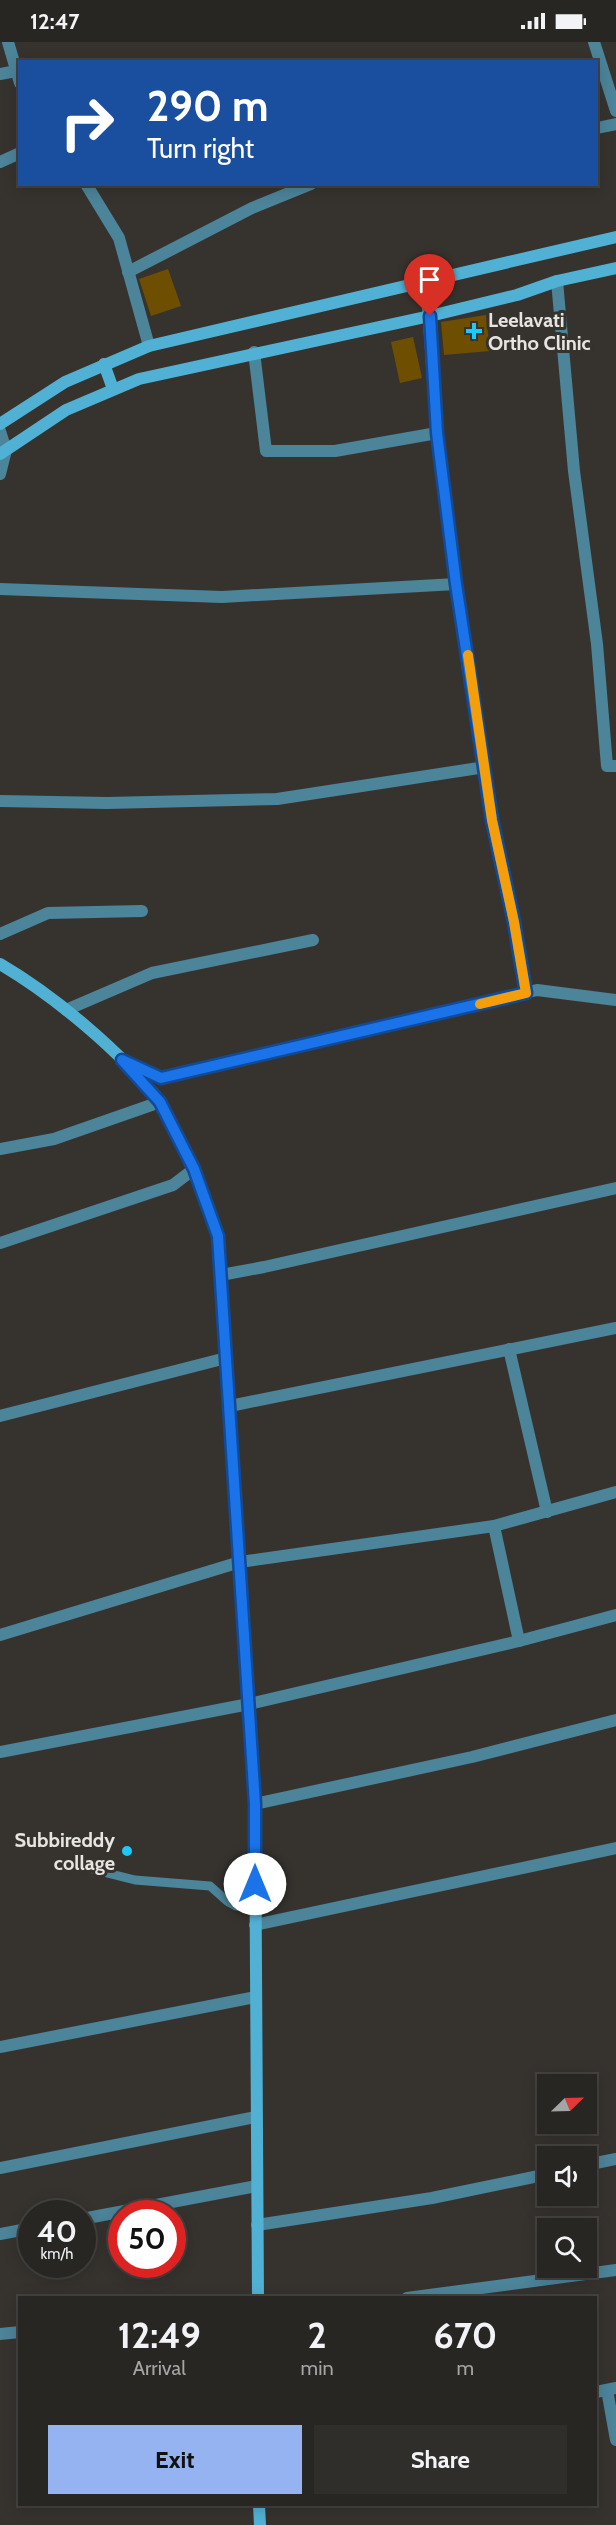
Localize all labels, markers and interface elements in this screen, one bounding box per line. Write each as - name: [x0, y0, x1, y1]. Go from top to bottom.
- text: 12:47: [30, 8, 80, 35]
- text: 290 m: [147, 80, 268, 132]
- icon: right: [48, 84, 126, 162]
- text: Turn right: [147, 132, 254, 165]
- pin: [404, 254, 455, 316]
- icon: arrive: [413, 263, 446, 296]
- place label: Leelavati Ortho Clinic: [488, 308, 591, 355]
- marker: Leelavati Ortho Clinic: [465, 322, 483, 340]
- place label: Subbireddy collage: [15, 1828, 115, 1875]
- marker: Subbireddy collage: [120, 1844, 134, 1858]
- position arrow: [223, 1852, 287, 1916]
- north arrow: [537, 2074, 597, 2134]
- map controls: [537, 2074, 597, 2278]
- button: sound: [537, 2146, 597, 2206]
- speed limit sign: 50: [108, 2200, 186, 2278]
- text: 40: [37, 2213, 77, 2250]
- button: search: [537, 2218, 597, 2278]
- text: km/h: [41, 2245, 73, 2263]
- text: 12:49: [118, 2313, 201, 2357]
- text: 2: [308, 2313, 327, 2357]
- text: 670: [433, 2313, 497, 2357]
- text: Arrival: [133, 2356, 186, 2380]
- text: min: [301, 2356, 334, 2380]
- text: m: [456, 2356, 474, 2380]
- button: Exit: [48, 2425, 302, 2494]
- button: Share: [314, 2425, 567, 2494]

